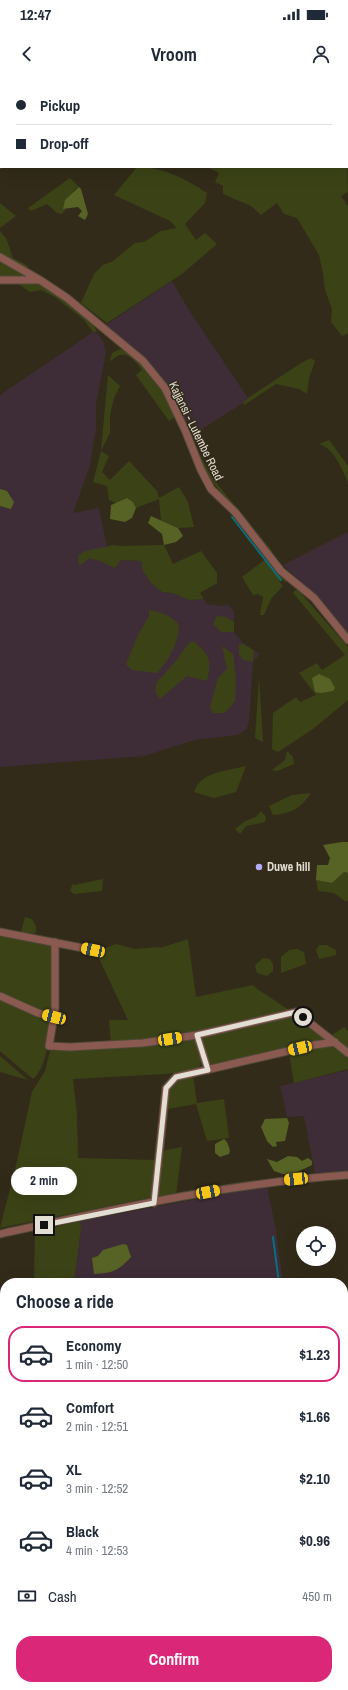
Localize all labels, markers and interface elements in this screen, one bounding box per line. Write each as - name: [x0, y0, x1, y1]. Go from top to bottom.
- text: 12:47: [20, 4, 51, 25]
- text: Vroom: [151, 42, 197, 67]
- icon: back: [16, 43, 38, 65]
- icon: person: [310, 43, 332, 65]
- text: Pickup: [40, 95, 80, 116]
- text: Drop-off: [40, 133, 89, 154]
- street label: Kajjansi - Lutembe Road: [165, 379, 227, 483]
- place label: Duwe hill: [267, 859, 310, 875]
- marker: Duwe hill: [254, 862, 264, 872]
- car: [80, 942, 106, 958]
- car: [41, 1008, 67, 1026]
- route start: [294, 1008, 312, 1026]
- car: [157, 1031, 183, 1047]
- car: [287, 1039, 313, 1057]
- callout: 2 min: [11, 1167, 77, 1195]
- text: 2 min: [30, 1172, 58, 1189]
- car: [283, 1172, 309, 1186]
- car: [195, 1184, 221, 1200]
- route end: [35, 1216, 53, 1234]
- map controls: [296, 1226, 336, 1266]
- button: locate: [296, 1226, 336, 1266]
- text: Choose a ride: [16, 1289, 114, 1314]
- text: Economy: [66, 1335, 121, 1356]
- icon: car: [18, 1336, 54, 1372]
- text: $1.23: [299, 1344, 330, 1365]
- text: 1 min · 12:50: [66, 1356, 128, 1373]
- text: Comfort: [66, 1397, 114, 1418]
- icon: car: [18, 1398, 54, 1434]
- text: $1.66: [299, 1406, 330, 1427]
- text: 2 min · 12:51: [66, 1418, 128, 1435]
- text: XL: [66, 1459, 82, 1480]
- icon: car: [18, 1460, 54, 1496]
- text: $2.10: [299, 1468, 330, 1489]
- text: 3 min · 12:52: [66, 1480, 128, 1497]
- text: Black: [66, 1521, 99, 1542]
- icon: car: [18, 1522, 54, 1558]
- text: $0.96: [299, 1530, 330, 1551]
- text: 4 min · 12:53: [66, 1542, 128, 1559]
- icon: cash: [16, 1585, 38, 1607]
- text: Cash: [48, 1586, 77, 1607]
- text: 450 m: [302, 1588, 332, 1605]
- button: Confirm: [16, 1636, 332, 1682]

